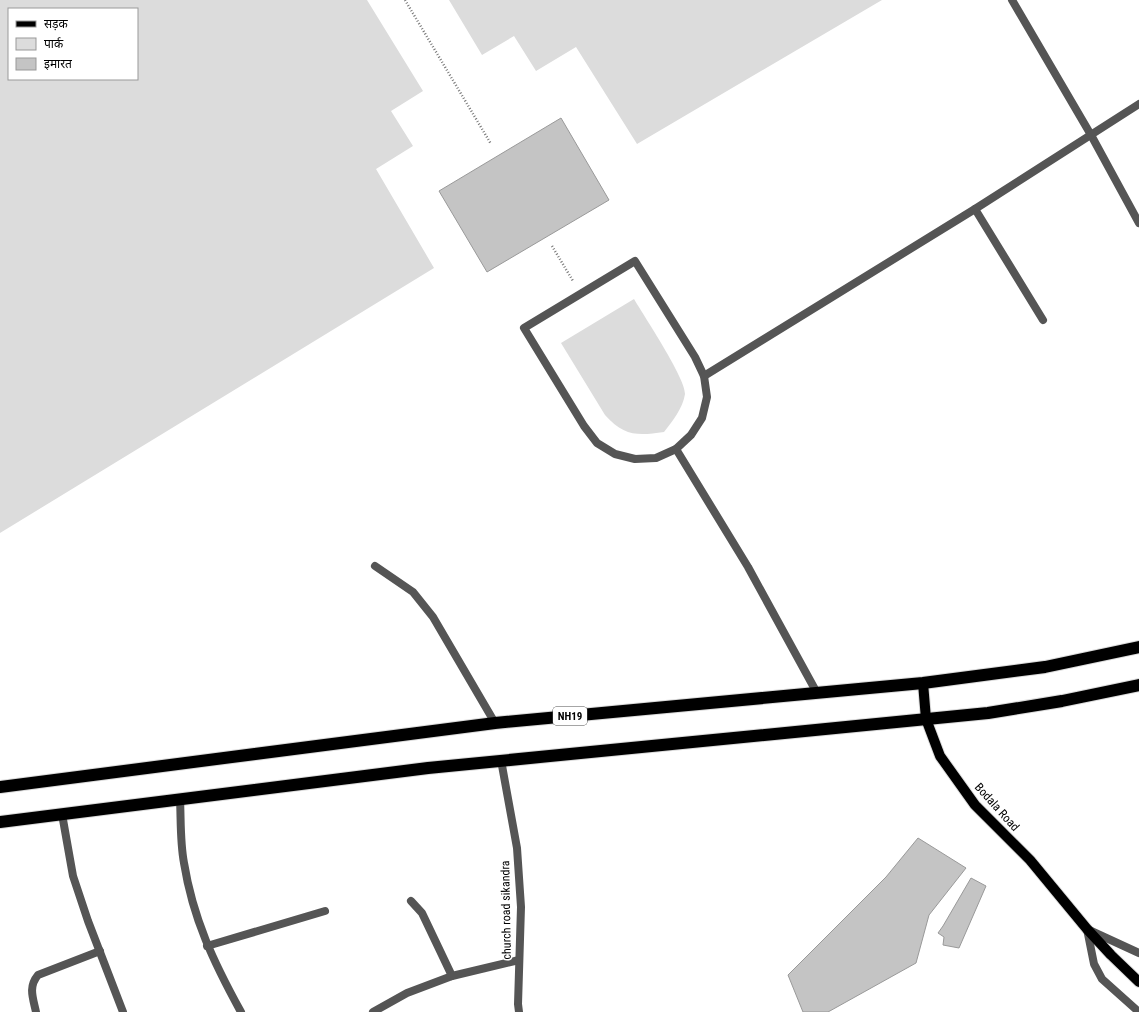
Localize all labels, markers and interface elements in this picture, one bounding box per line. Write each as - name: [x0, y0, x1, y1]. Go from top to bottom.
- legend: [8, 8, 138, 80]
- text: सड़क: [44, 17, 69, 31]
- text: पार्क: [44, 37, 64, 51]
- text: इमारत: [44, 57, 73, 71]
- road number: NH19: [553, 707, 587, 725]
- street label: Bodala Road: [972, 780, 1022, 834]
- street label: church road sikandra: [498, 860, 514, 960]

